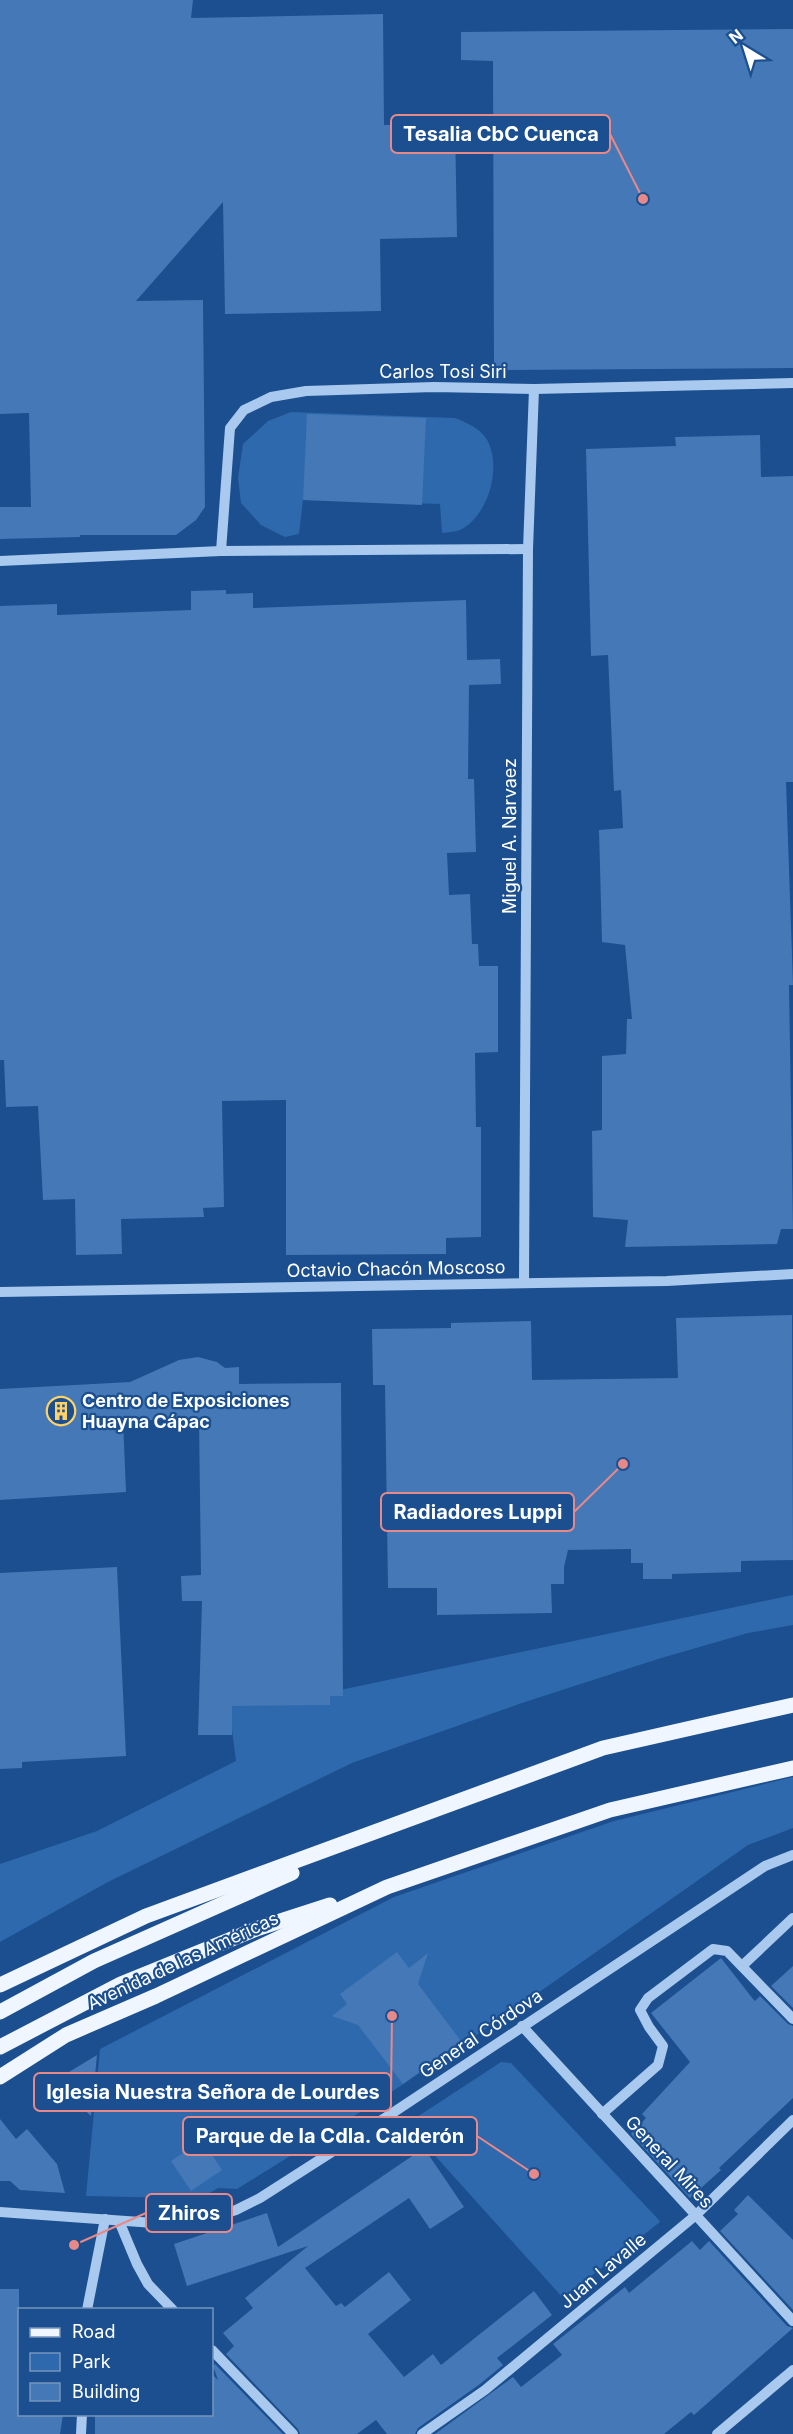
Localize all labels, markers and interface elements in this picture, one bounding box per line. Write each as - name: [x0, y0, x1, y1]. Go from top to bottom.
- north arrow: [715, 18, 775, 78]
- text: N: [725, 25, 747, 48]
- callout: Tesalia CbC Cuenca: [391, 115, 610, 153]
- text: Tesalia CbC Cuenca: [403, 122, 599, 146]
- street label: Carlos Tosi Siri: [379, 361, 507, 382]
- street label: Miguel A. Narvaez: [499, 758, 520, 914]
- street label: Octavio Chacón Moscoso: [286, 1256, 506, 1281]
- place label: Centro de Exposiciones Huayna Cápac: [82, 1390, 290, 1432]
- building icon: Centro de Exposiciones Huayna Cápac: [45, 1395, 77, 1427]
- callout: Radiadores Luppi: [381, 1493, 574, 1531]
- text: Radiadores Luppi: [393, 1500, 563, 1524]
- street label: Avenida de las Américas: [84, 1907, 282, 2014]
- street label: General Córdova: [415, 1985, 546, 2082]
- callout: Iglesia Nuestra Señora de Lourdes: [34, 2073, 391, 2111]
- text: Iglesia Nuestra Señora de Lourdes: [46, 2080, 380, 2104]
- street label: General Mires: [621, 2111, 717, 2212]
- callout: Parque de la Cdla. Calderón: [183, 2117, 477, 2155]
- text: Parque de la Cdla. Calderón: [196, 2124, 464, 2148]
- callout: Zhiros: [146, 2194, 232, 2232]
- text: Zhiros: [158, 2201, 220, 2225]
- street label: Juan Lavalle: [555, 2228, 650, 2313]
- legend: [18, 2308, 213, 2416]
- text: Road: [72, 2321, 115, 2342]
- text: Park: [72, 2351, 111, 2372]
- text: Building: [72, 2381, 140, 2402]

